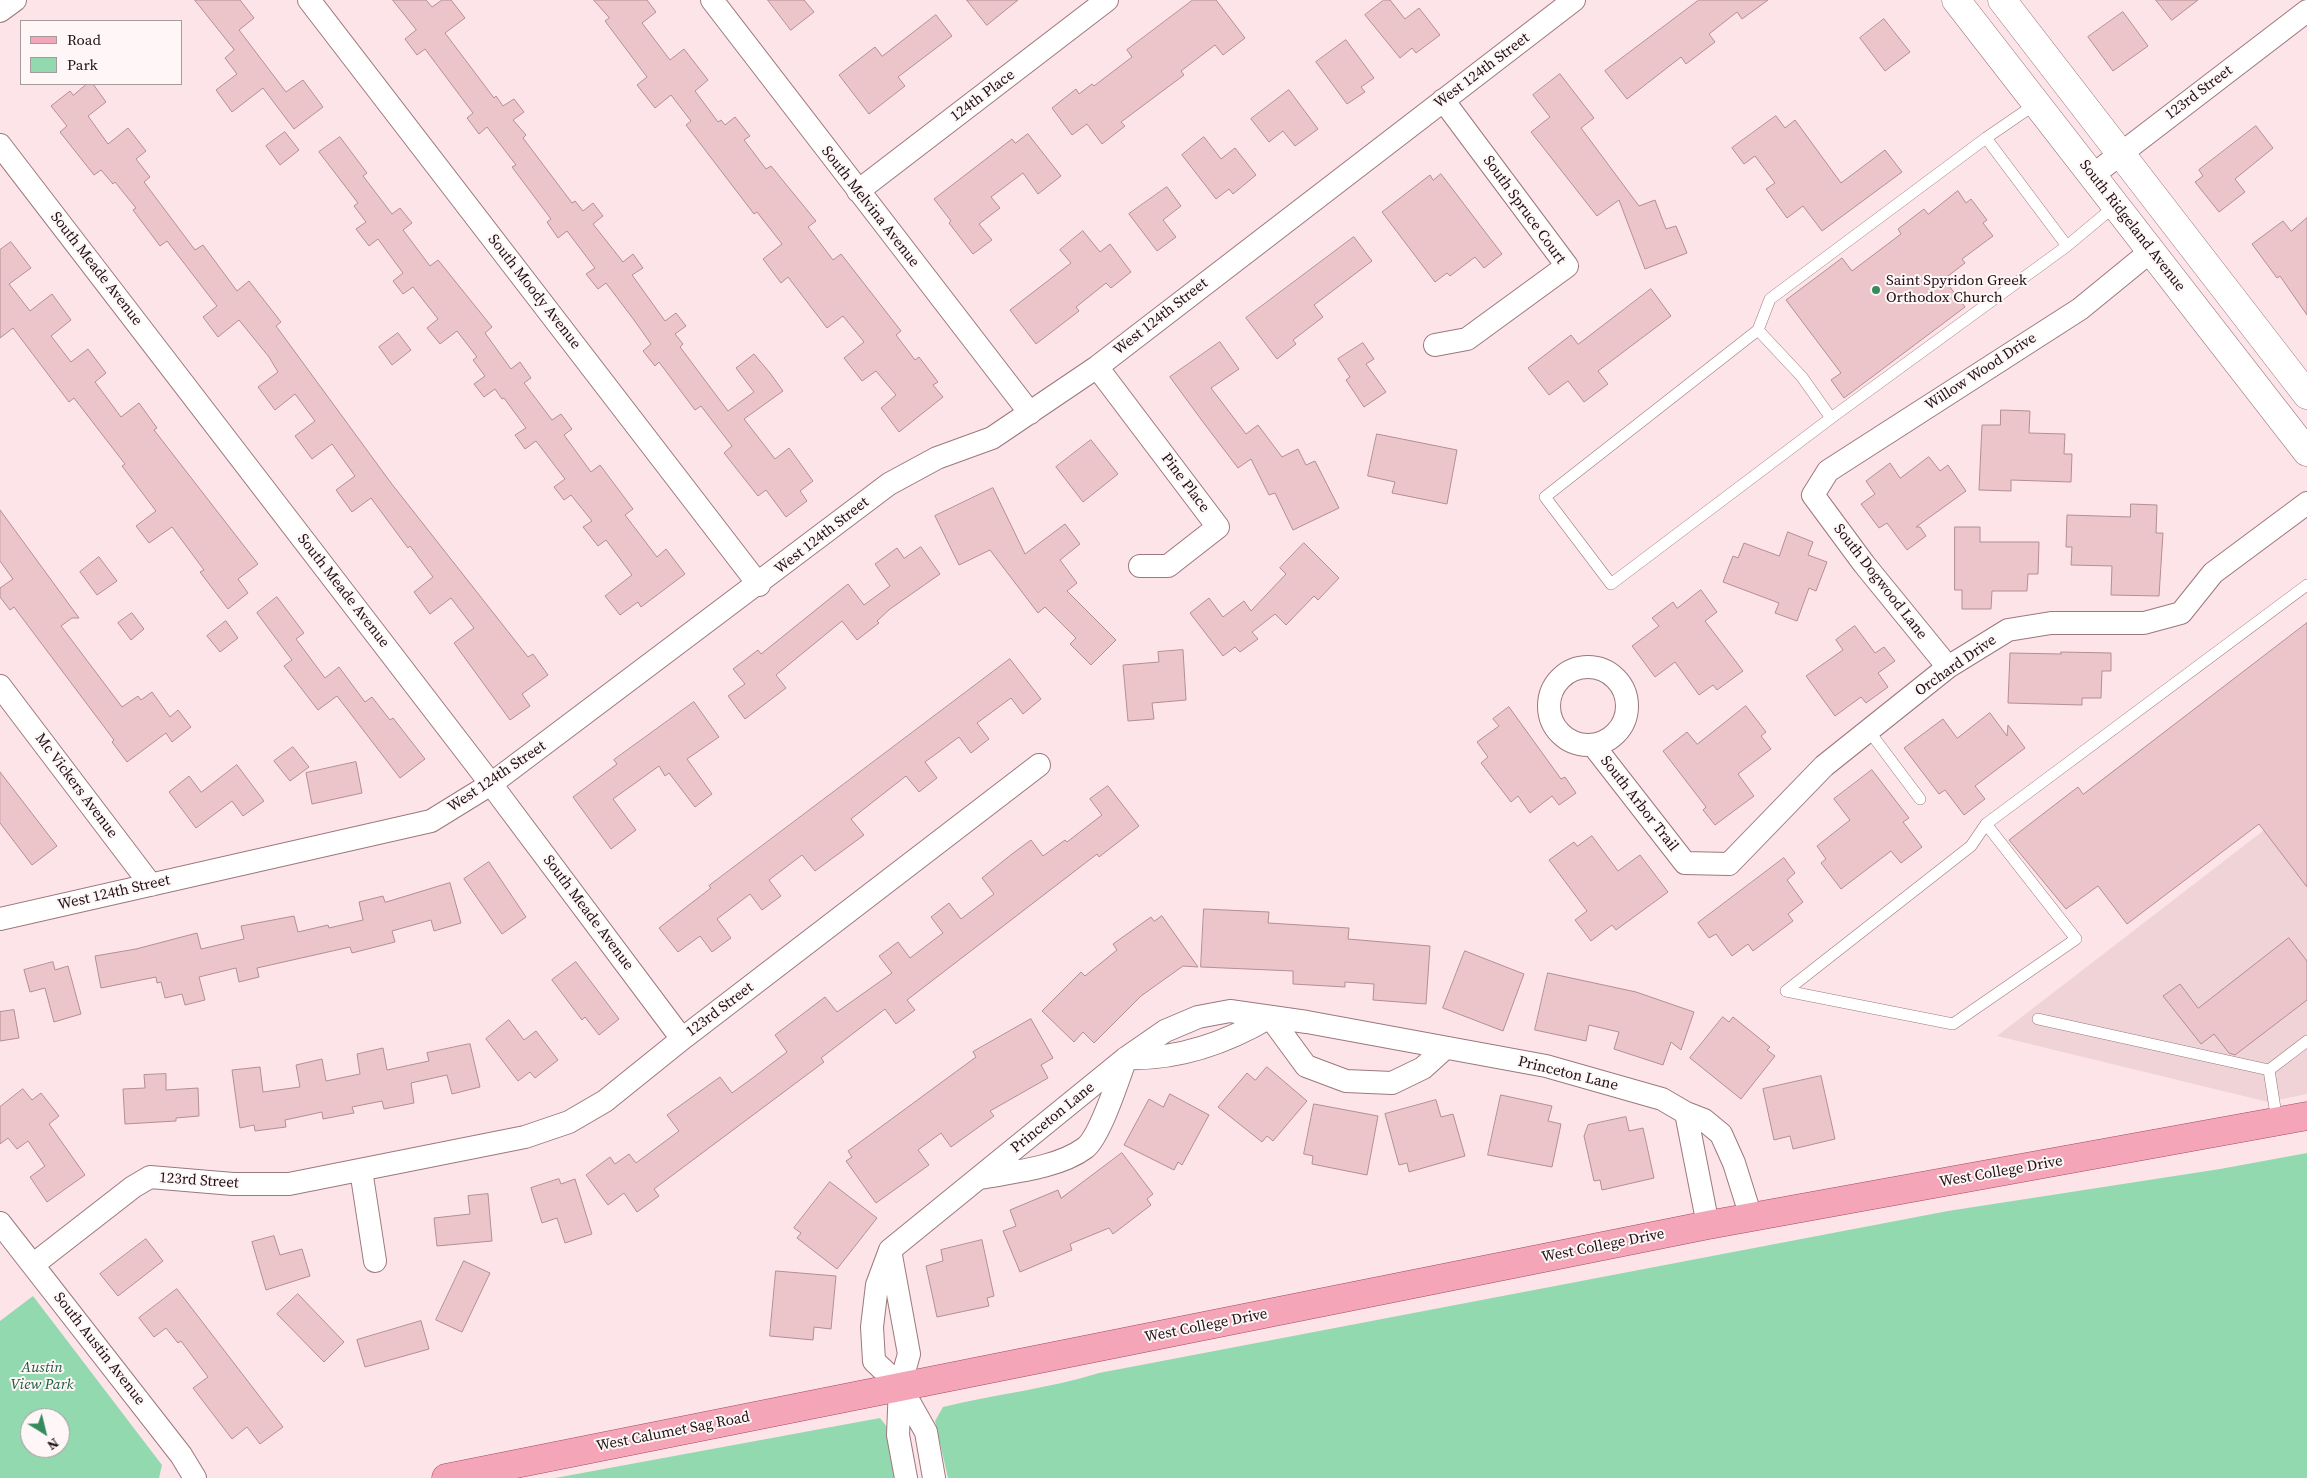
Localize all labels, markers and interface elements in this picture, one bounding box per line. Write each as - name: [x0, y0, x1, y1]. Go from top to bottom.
- legend: [20, 20, 182, 85]
- text: Road: [67, 29, 101, 50]
- street label: West 124th Street: [1431, 29, 1533, 113]
- text: Park: [67, 54, 98, 75]
- street label: 123rd Street: [2162, 62, 2236, 124]
- street label: 124th Place: [947, 66, 1019, 126]
- street label: South Melvina Avenue: [817, 143, 923, 271]
- street label: South Spruce Court: [1479, 152, 1569, 268]
- street label: South Ridgeland Avenue: [2075, 157, 2189, 295]
- street label: South Meade Avenue: [46, 209, 146, 329]
- street label: South Moody Avenue: [484, 231, 584, 353]
- place label: Saint Spyridon Greek Orthodox Church: [1886, 272, 2027, 307]
- street label: West 124th Street: [1110, 275, 1212, 359]
- marker: Saint Spyridon Greek Orthodox Church: [1870, 284, 1882, 296]
- street label: Willow Wood Drive: [1922, 329, 2040, 415]
- street label: Pine Place: [1157, 450, 1213, 516]
- street label: West 124th Street: [771, 494, 873, 578]
- street label: South Dogwood Lane: [1829, 521, 1931, 643]
- street label: South Meade Avenue: [293, 531, 393, 651]
- street label: Orchard Drive: [1912, 631, 2000, 701]
- street label: Mc Vickers Avenue: [31, 730, 121, 842]
- street label: West 124th Street: [444, 738, 550, 816]
- street label: South Arbor Trail: [1596, 753, 1682, 855]
- street label: South Meade Avenue: [539, 852, 637, 974]
- street label: West 124th Street: [56, 871, 172, 915]
- street label: 123rd Street: [683, 979, 757, 1041]
- street label: Princeton Lane: [1516, 1053, 1620, 1095]
- street label: Princeton Lane: [1008, 1079, 1098, 1157]
- street label: West College Drive: [1938, 1152, 2064, 1192]
- street label: 123rd Street: [159, 1169, 239, 1193]
- street label: West College Drive: [1540, 1225, 1666, 1267]
- street label: South Austin Avenue: [49, 1289, 149, 1409]
- street label: West College Drive: [1143, 1305, 1269, 1347]
- park label: Austin View Park: [11, 1359, 73, 1394]
- north arrow: [20, 1408, 70, 1458]
- street label: West Calumet Sag Road: [595, 1408, 751, 1456]
- text: N: [43, 1433, 63, 1455]

